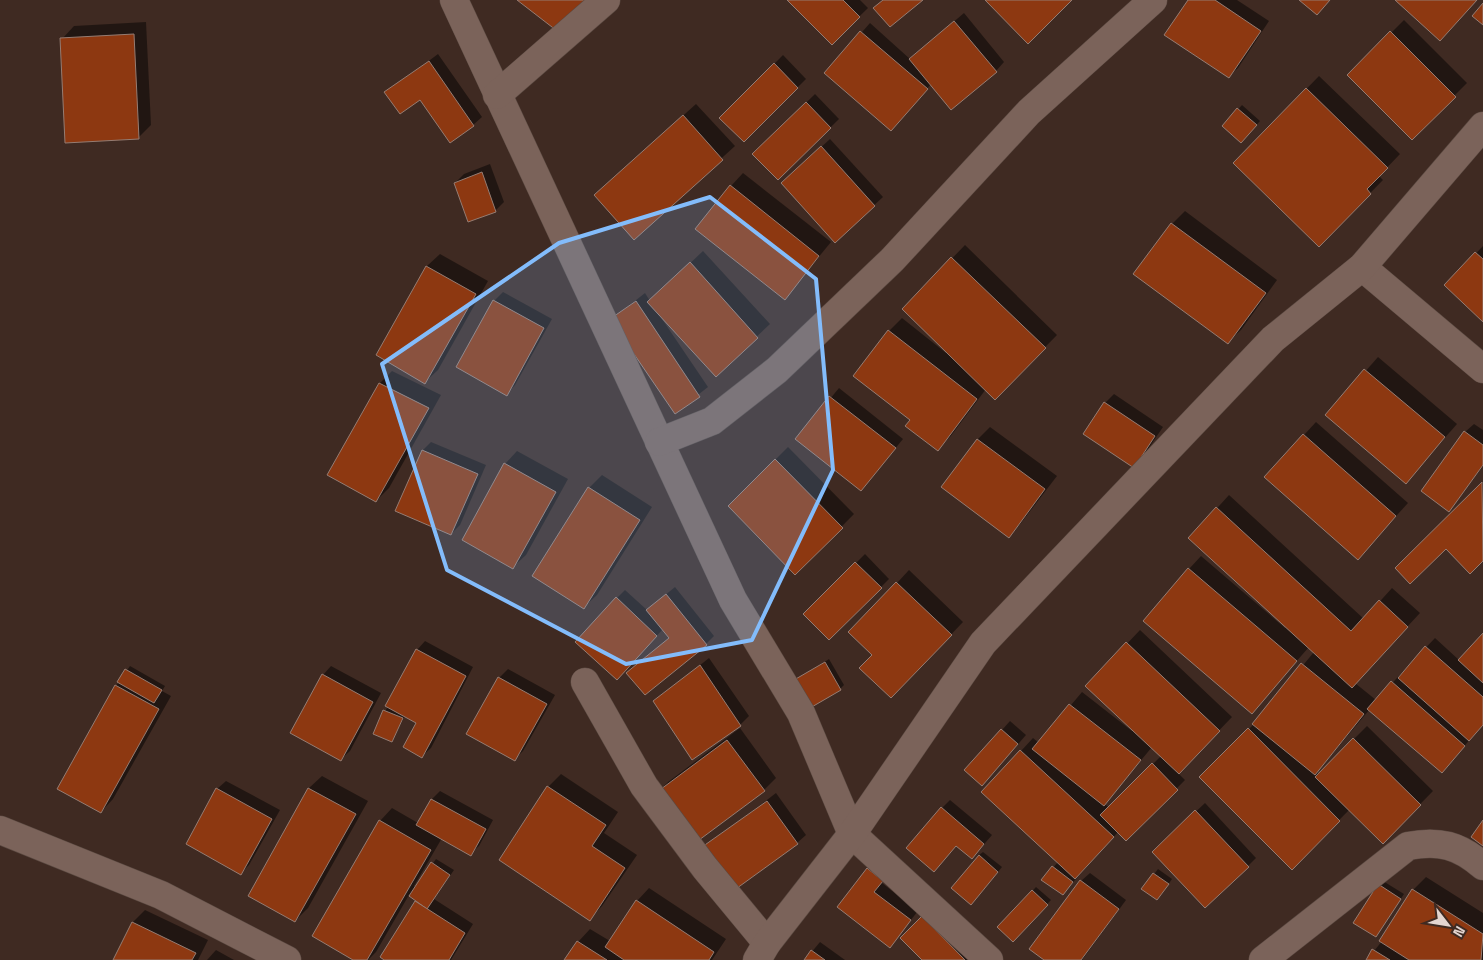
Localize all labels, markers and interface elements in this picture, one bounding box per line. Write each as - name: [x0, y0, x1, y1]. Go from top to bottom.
- north arrow: [1423, 900, 1473, 950]
- text: N: [1449, 923, 1469, 940]

